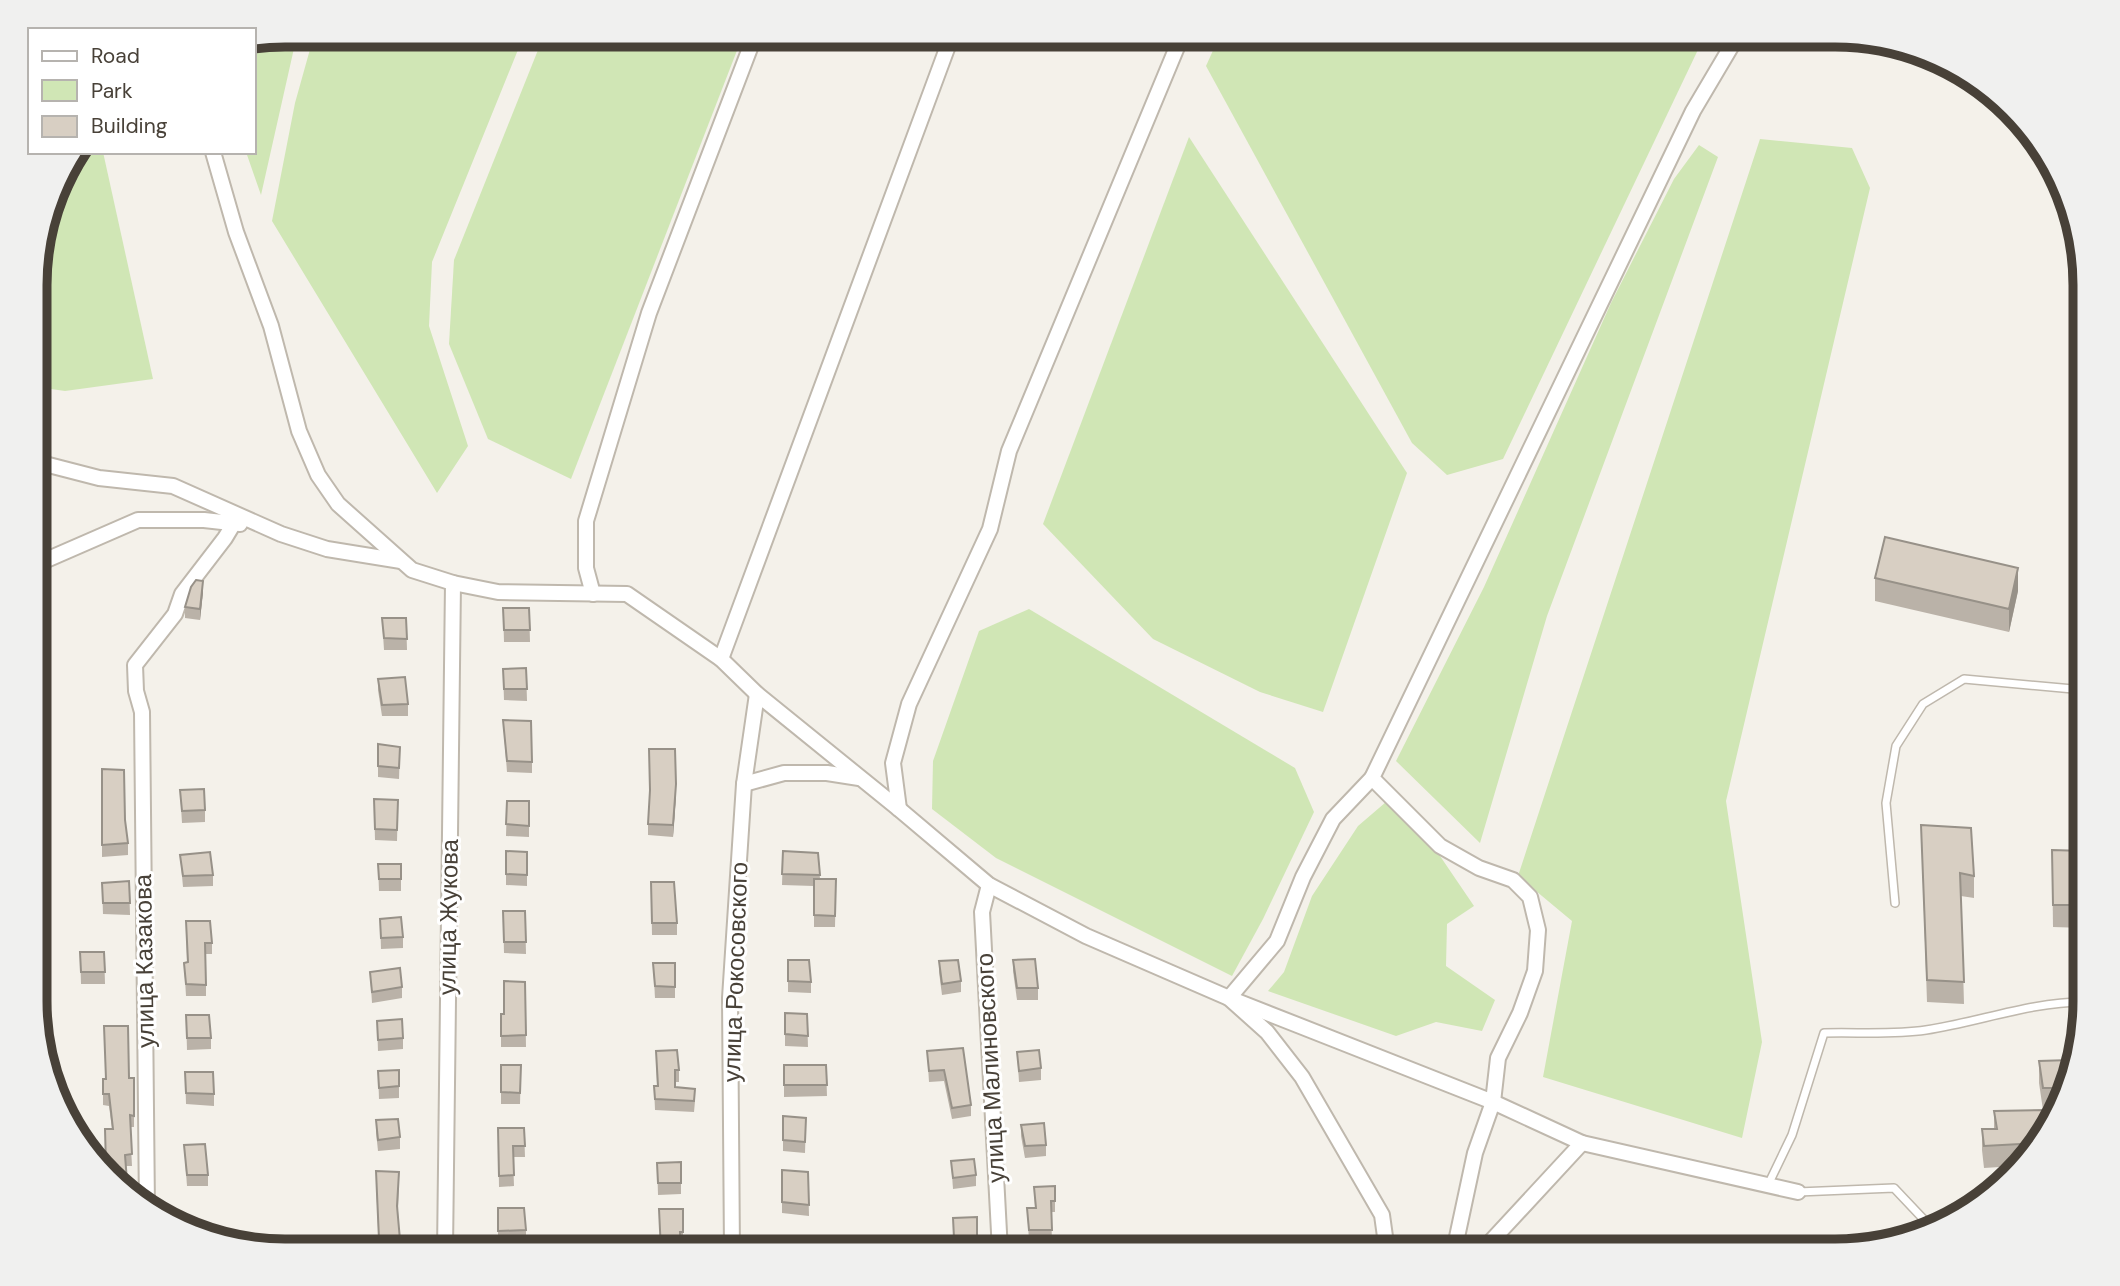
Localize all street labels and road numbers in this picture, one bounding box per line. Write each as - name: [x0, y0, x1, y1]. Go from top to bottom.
- street label: улица Жукова: [431, 838, 465, 995]
- street label: улица Рокосовского: [716, 861, 754, 1083]
- street label: улица Казакова: [127, 873, 161, 1048]
- street label: улица Малиновского: [968, 952, 1012, 1184]

